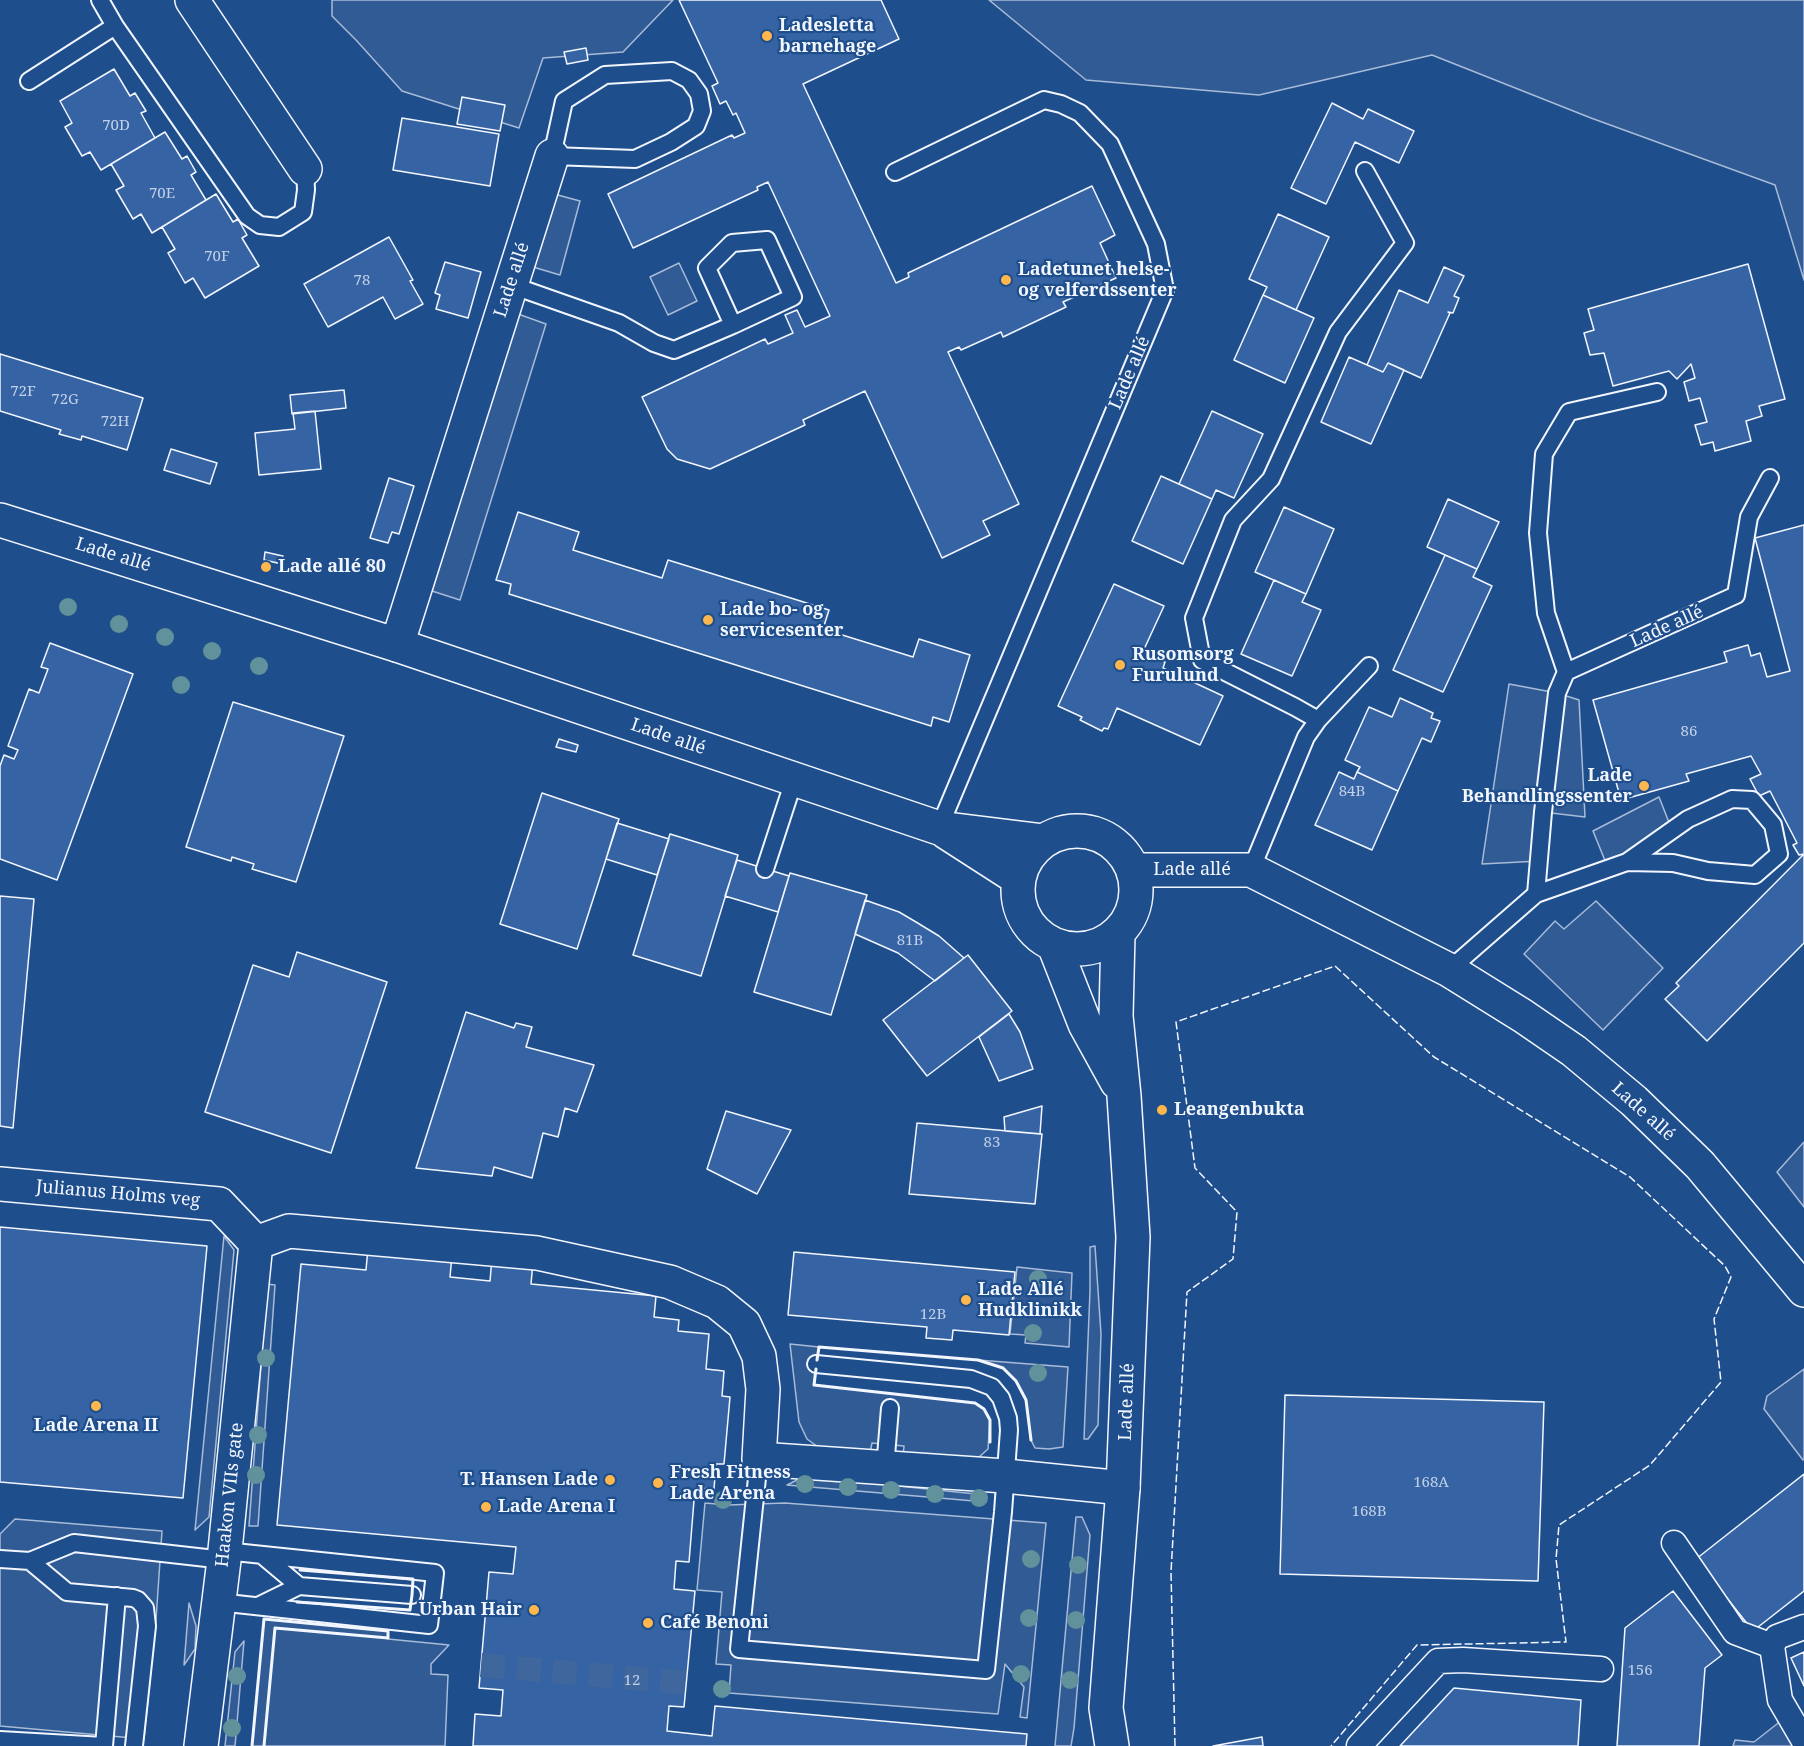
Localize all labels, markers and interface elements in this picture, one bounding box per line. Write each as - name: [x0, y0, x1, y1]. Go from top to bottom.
- place label: Ladesletta barnehage: [779, 15, 876, 57]
- marker: Ladesletta barnehage: [760, 29, 774, 43]
- house number: 70D: [102, 117, 130, 135]
- house number: 70E: [149, 185, 175, 203]
- street label: Lade allé: [490, 240, 534, 320]
- house number: 70F: [204, 248, 230, 266]
- place label: Ladetunet helse- og velferdssenter: [1018, 259, 1177, 302]
- house number: 78: [354, 272, 370, 290]
- marker: Ladetunet helse- og velferdssenter: [999, 273, 1013, 287]
- street label: Lade allé: [1105, 333, 1155, 413]
- house number: 72F: [10, 383, 36, 401]
- house number: 72G: [51, 391, 79, 409]
- house number: 72H: [101, 413, 129, 431]
- street label: Lade allé: [73, 533, 153, 577]
- place label: Lade allé 80: [278, 556, 386, 578]
- marker: Lade allé 80: [259, 560, 273, 574]
- place label: Lade bo- og servicesenter: [720, 599, 843, 642]
- street label: Lade allé: [1627, 601, 1707, 653]
- marker: Lade bo- og servicesenter: [701, 613, 715, 627]
- place label: Rusomsorg Furulund: [1132, 644, 1233, 686]
- marker: Rusomsorg Furulund: [1113, 658, 1127, 672]
- street label: Lade allé: [628, 714, 708, 760]
- house number: 86: [1681, 723, 1697, 741]
- place label: Lade Behandlingssenter: [1462, 765, 1632, 808]
- marker: Lade Behandlingssenter: [1637, 779, 1651, 793]
- house number: 84B: [1339, 783, 1365, 801]
- street label: Lade allé: [1153, 859, 1231, 881]
- house number: 81B: [897, 932, 923, 950]
- street label: Lade allé: [1607, 1078, 1679, 1146]
- place label: Leangenbukta: [1174, 1099, 1304, 1121]
- marker: Leangenbukta: [1155, 1103, 1169, 1117]
- house number: 83: [984, 1134, 1000, 1152]
- street label: Julianus Holms veg: [35, 1176, 201, 1212]
- place label: Lade Allé Hudklinikk: [978, 1279, 1082, 1322]
- marker: Lade Allé Hudklinikk: [959, 1293, 973, 1307]
- house number: 12B: [920, 1306, 946, 1324]
- street label: Lade allé: [1115, 1363, 1139, 1441]
- marker: Lade Arena II: [89, 1399, 103, 1413]
- place label: Lade Arena II: [34, 1415, 158, 1437]
- street label: Haakon VIIs gate: [212, 1422, 248, 1568]
- place label: Fresh Fitness Lade Arena: [670, 1462, 791, 1504]
- place label: T. Hansen Lade: [460, 1469, 598, 1491]
- marker: T. Hansen Lade: [603, 1473, 617, 1487]
- house number: 168A: [1413, 1474, 1449, 1492]
- marker: Fresh Fitness Lade Arena: [651, 1476, 665, 1490]
- place label: Lade Arena I: [498, 1496, 615, 1518]
- marker: Lade Arena I: [479, 1500, 493, 1514]
- house number: 168B: [1352, 1503, 1386, 1521]
- place label: Urban Hair: [419, 1599, 522, 1621]
- marker: Urban Hair: [527, 1603, 541, 1617]
- place label: Café Benoni: [660, 1612, 769, 1634]
- marker: Café Benoni: [641, 1616, 655, 1630]
- house number: 156: [1627, 1662, 1653, 1680]
- house number: 12: [624, 1672, 640, 1690]

